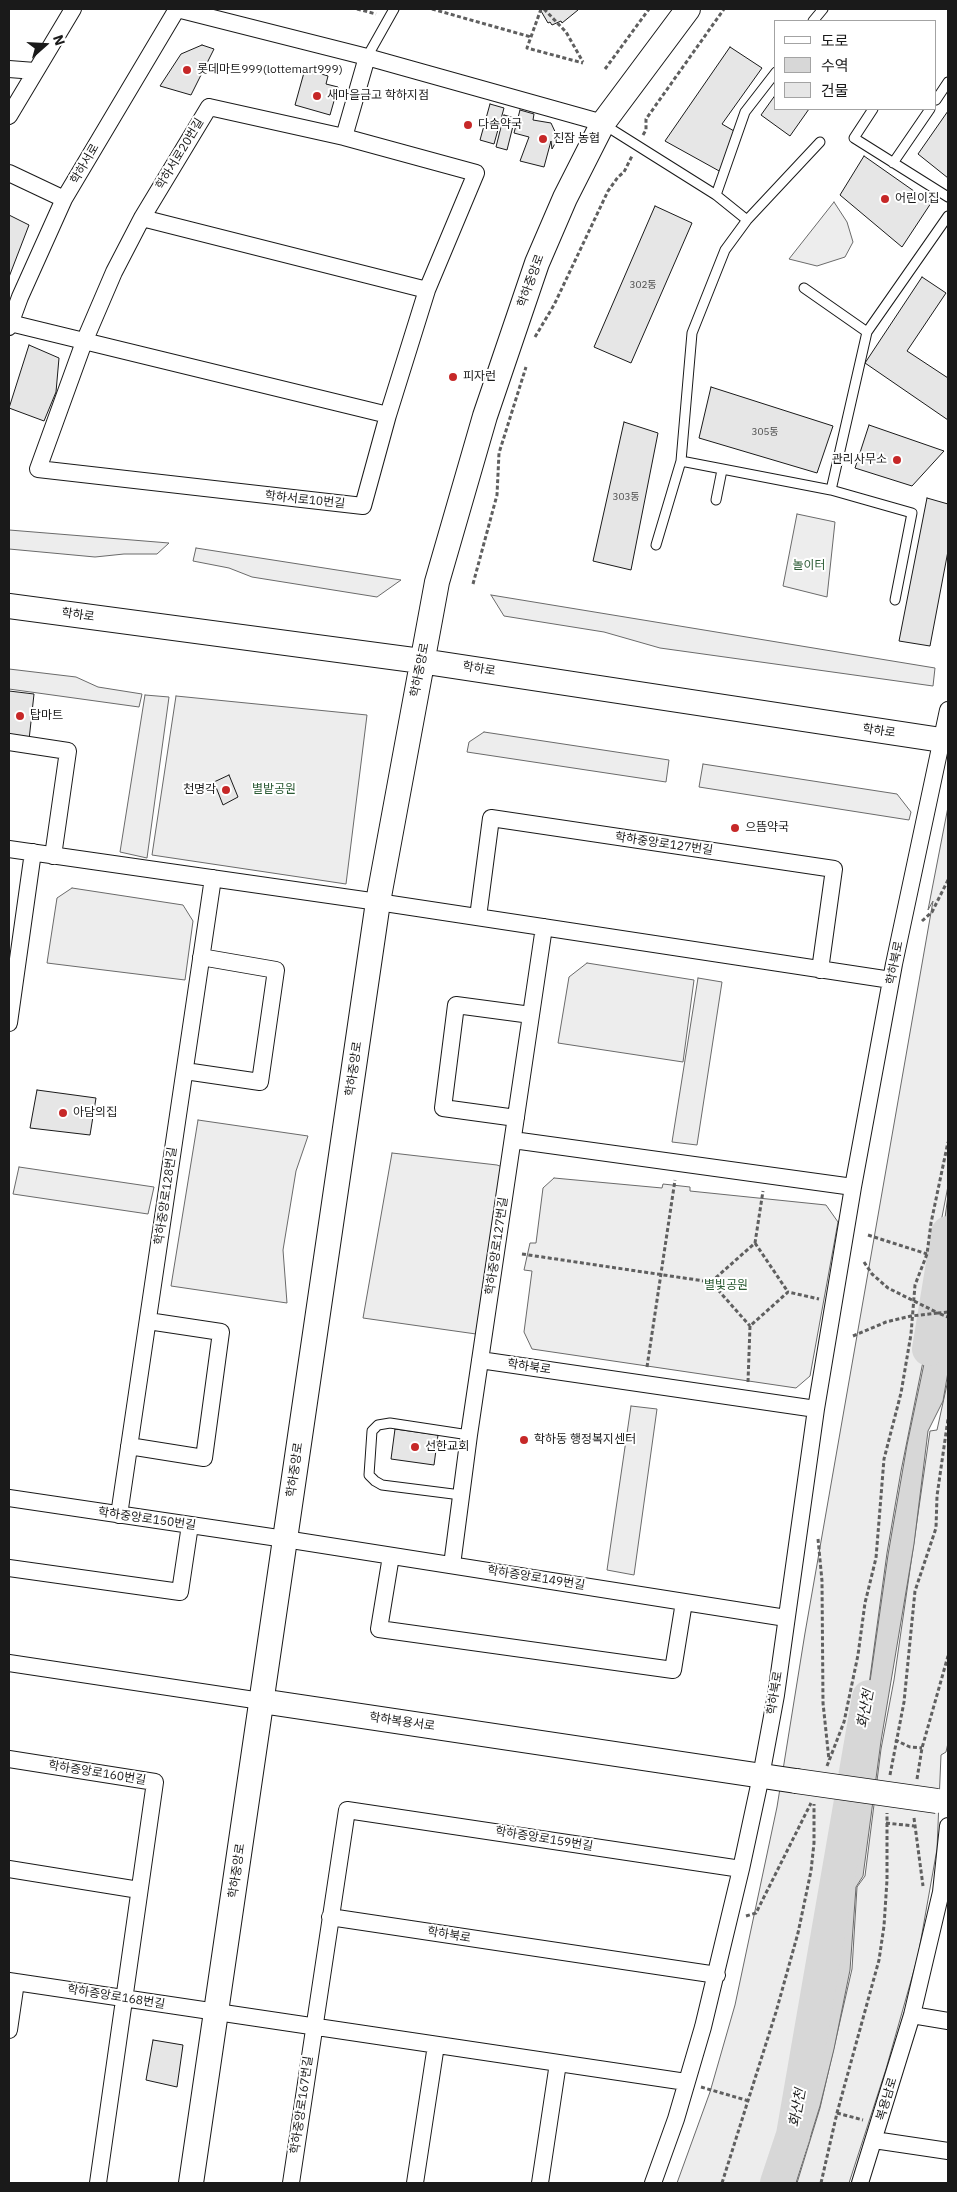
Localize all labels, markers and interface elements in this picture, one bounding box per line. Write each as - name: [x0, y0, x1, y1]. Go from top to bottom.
- north arrow: [20, 20, 70, 70]
- legend: [774, 20, 937, 110]
- text: 도로: [821, 31, 849, 50]
- text: N: [49, 32, 69, 48]
- text: 수역: [821, 56, 849, 75]
- place label: 롯데마트999(lottemart999): [197, 63, 343, 77]
- marker: 롯데마트999(lottemart999): [181, 64, 193, 76]
- text: 건물: [821, 81, 849, 100]
- place label: 새마을금고 학하지점: [327, 89, 429, 103]
- marker: 새마을금고 학하지점: [311, 90, 323, 102]
- street label: 학하서로20번길: [153, 116, 207, 192]
- place label: 다솜약국: [478, 118, 522, 132]
- marker: 다솜약국: [462, 119, 474, 131]
- place label: 진잠 농협: [553, 132, 600, 146]
- marker: 진잠 농협: [537, 133, 549, 145]
- street label: 학하서로: [68, 141, 102, 187]
- place label: 어린이집: [895, 192, 939, 206]
- marker: 어린이집: [879, 193, 891, 205]
- street label: 학하중앙로: [515, 253, 547, 309]
- house number: 302동: [629, 279, 657, 291]
- place label: 피자런: [463, 370, 496, 384]
- marker: 피자런: [447, 371, 459, 383]
- house number: 305동: [751, 426, 779, 438]
- place label: 관리사무소: [832, 453, 887, 467]
- marker: 관리사무소: [891, 454, 903, 466]
- street label: 학하서로10번길: [264, 489, 346, 511]
- house number: 303동: [612, 491, 640, 503]
- park label: 놀이터: [792, 559, 826, 573]
- street label: 학하로: [61, 606, 95, 624]
- street label: 학하중앙로: [408, 642, 432, 698]
- street label: 학하로: [462, 659, 496, 679]
- place label: 탑마트: [30, 709, 63, 723]
- marker: 탑마트: [14, 710, 26, 722]
- street label: 학하로: [862, 722, 896, 740]
- place label: 천명각: [183, 783, 216, 797]
- park label: 별밭공원: [252, 783, 296, 797]
- marker: 천명각: [220, 784, 232, 796]
- place label: 으뜸약국: [745, 821, 789, 835]
- marker: 으뜸약국: [729, 822, 741, 834]
- street label: 학하중앙로127번길: [614, 830, 714, 858]
- street label: 학하북로: [884, 940, 906, 986]
- street label: 학하중앙로: [343, 1041, 365, 1097]
- place label: 아담의집: [73, 1106, 117, 1120]
- marker: 아담의집: [57, 1107, 69, 1119]
- street label: 학하중앙로128번길: [152, 1146, 180, 1246]
- street label: 학하중앙로127번길: [483, 1196, 511, 1296]
- park label: 별빛공원: [704, 1279, 748, 1293]
- street label: 학하북로: [506, 1357, 552, 1377]
- place label: 학하동 행정복지센터: [534, 1433, 636, 1447]
- marker: 학하동 행정복지센터: [518, 1434, 530, 1446]
- place label: 선한교회: [425, 1440, 469, 1454]
- marker: 선한교회: [409, 1441, 421, 1453]
- street label: 학하중앙로: [284, 1442, 306, 1498]
- street label: 학하중앙로150번길: [97, 1505, 197, 1533]
- street label: 학하중앙로149번길: [486, 1563, 586, 1593]
- street label: 학하북로: [764, 1670, 786, 1716]
- water label: 화산천: [854, 1689, 878, 1729]
- street label: 학하복용서로: [368, 1710, 436, 1734]
- street label: 학하중앙로160번길: [47, 1758, 147, 1788]
- street label: 학하중앙로159번길: [494, 1824, 594, 1854]
- street label: 학하중앙로: [226, 1843, 248, 1899]
- street label: 학하북로: [426, 1924, 472, 1946]
- street label: 학하중앙로168번길: [66, 1982, 166, 2012]
- street label: 학하중앙로167번길: [288, 2055, 316, 2155]
- street label: 복용남로: [874, 2076, 900, 2122]
- water label: 화산천: [786, 2088, 810, 2128]

